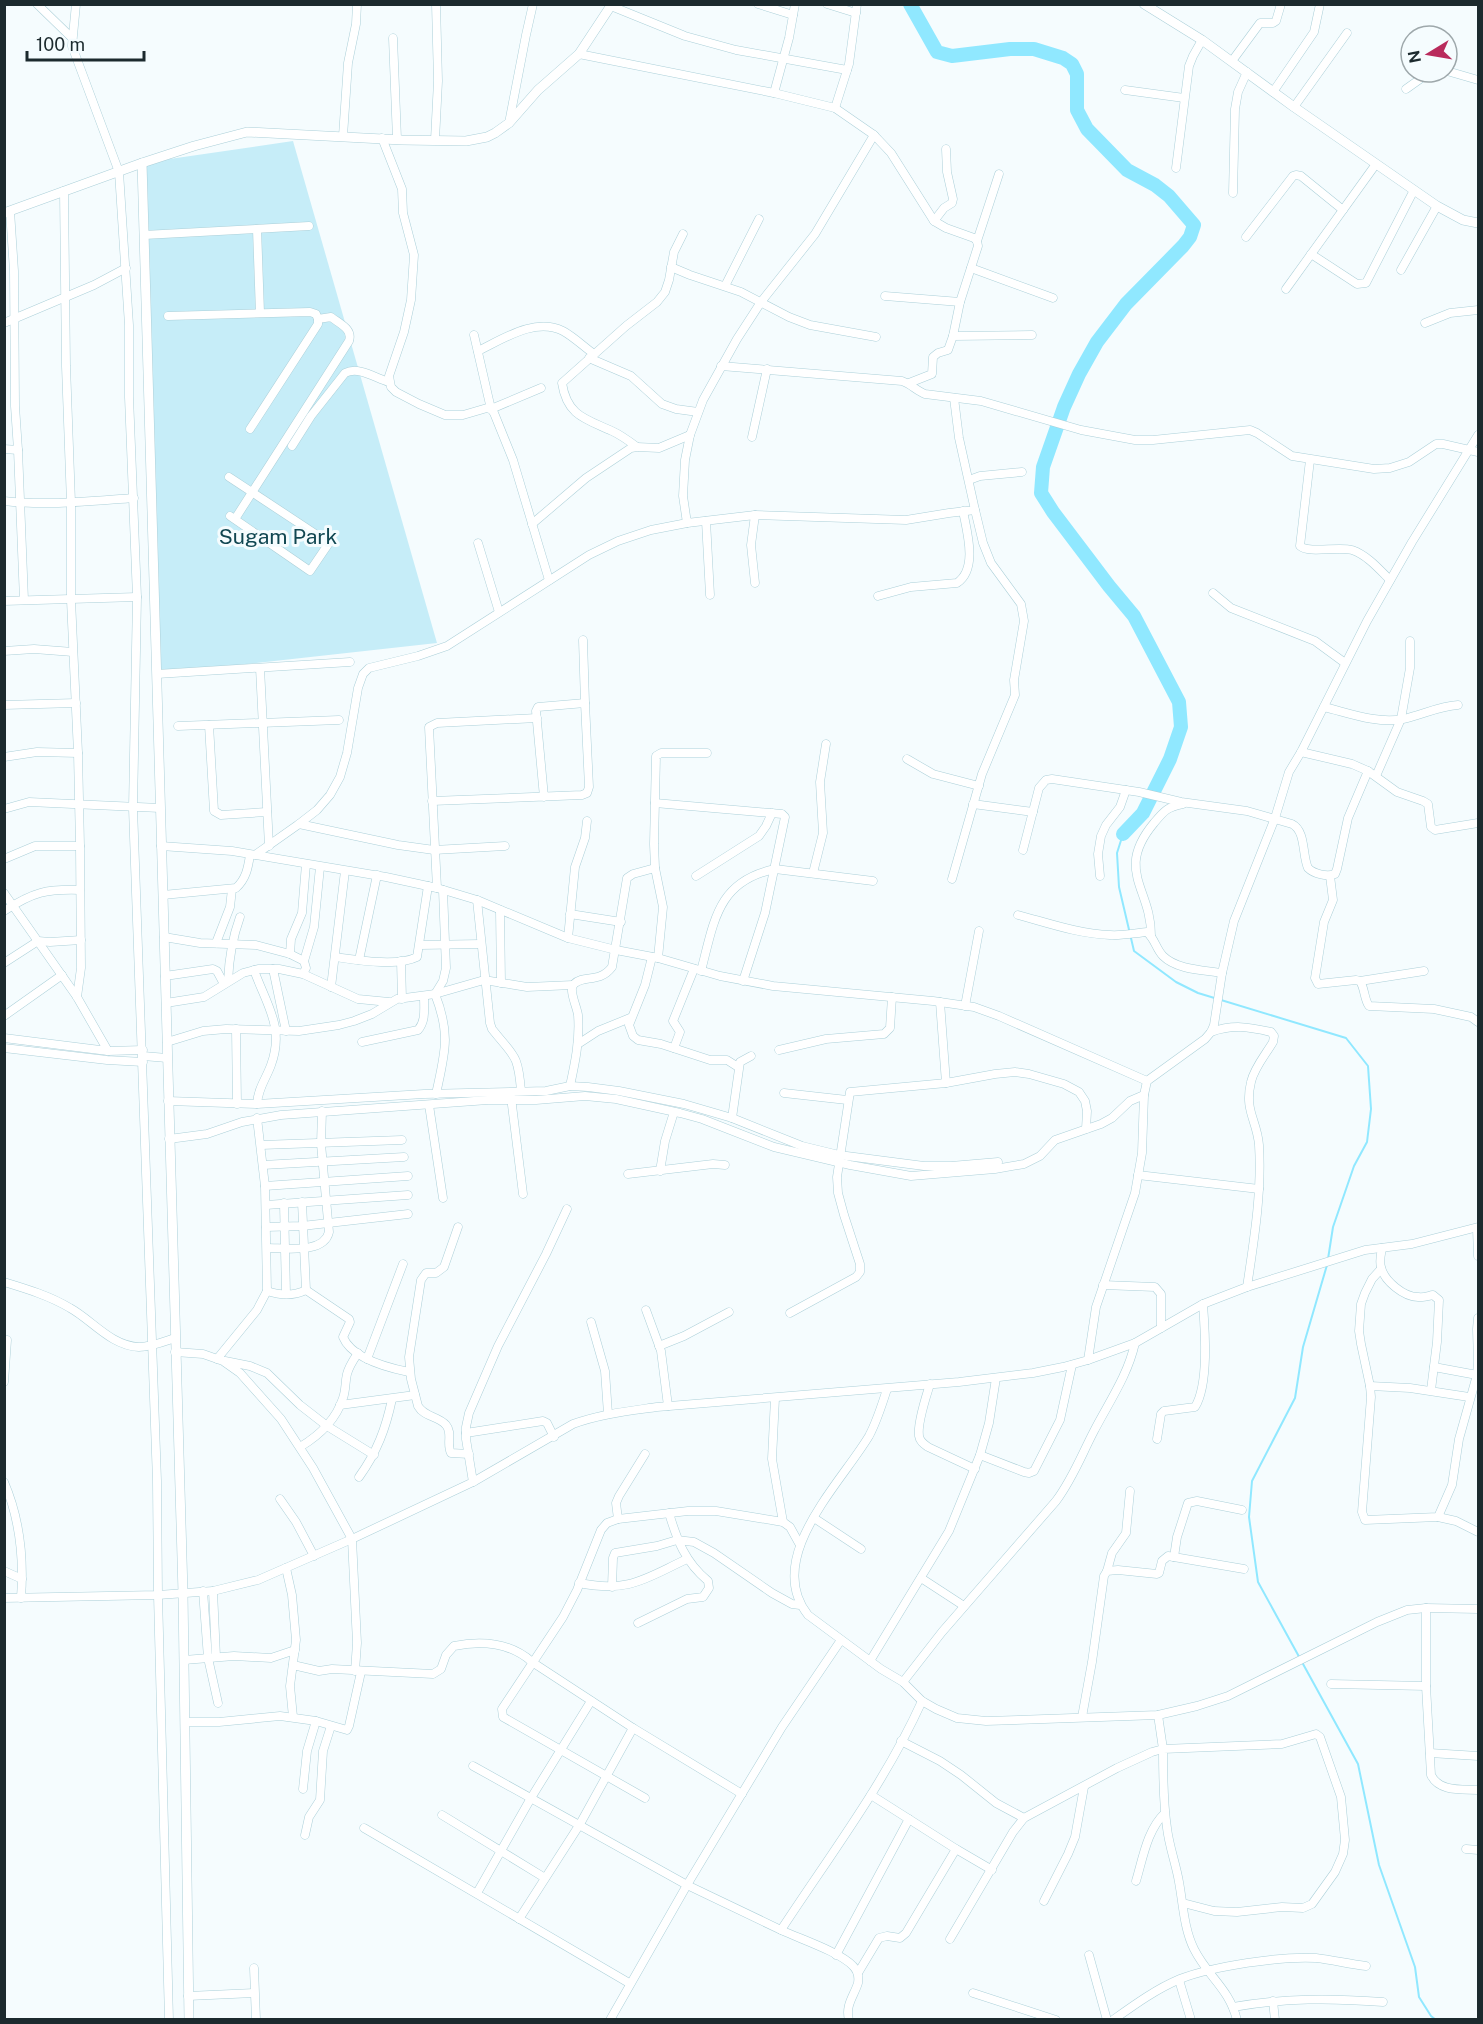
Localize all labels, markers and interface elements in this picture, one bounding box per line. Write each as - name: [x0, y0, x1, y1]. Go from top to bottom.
- scale bar: [27, 24, 144, 62]
- north arrow: [1399, 24, 1459, 84]
- text: 100 m: [36, 34, 85, 55]
- text: N: [1404, 49, 1425, 65]
- park label: Sugam Park: [219, 524, 338, 549]

